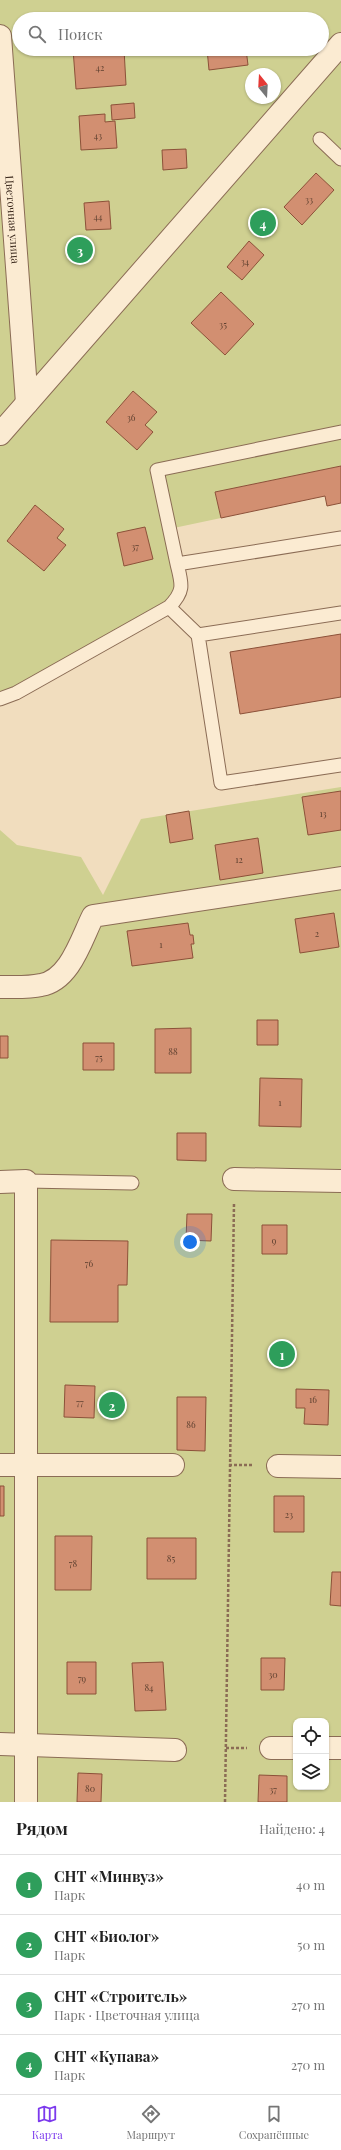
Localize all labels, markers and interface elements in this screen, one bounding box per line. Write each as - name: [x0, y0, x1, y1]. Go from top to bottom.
- search box: [12, 12, 329, 56]
- icon: search: [26, 23, 48, 45]
- text: Поиск: [58, 24, 103, 44]
- house number: 42: [96, 61, 104, 73]
- north arrow: [245, 68, 281, 104]
- house number: 43: [94, 129, 102, 141]
- street label: Цветочная улица: [3, 175, 24, 265]
- house number: 33: [305, 193, 313, 205]
- pin: 4: [250, 208, 276, 238]
- house number: 44: [94, 210, 103, 222]
- pin: 3: [67, 235, 93, 265]
- house number: 34: [241, 255, 250, 267]
- house number: 35: [219, 318, 227, 330]
- house number: 36: [127, 411, 136, 423]
- house number: 37: [131, 540, 139, 552]
- house number: 13: [319, 807, 327, 819]
- house number: 12: [235, 853, 243, 865]
- house number: 2: [315, 927, 319, 939]
- house number: 1: [159, 938, 163, 950]
- house number: 88: [168, 1045, 178, 1057]
- house number: 75: [95, 1051, 103, 1063]
- house number: 1: [278, 1096, 282, 1108]
- your location: [180, 1232, 200, 1252]
- house number: 9: [272, 1234, 277, 1246]
- house number: 76: [85, 1257, 93, 1269]
- pin: 1: [269, 1339, 295, 1369]
- pin: 2: [99, 1390, 125, 1420]
- house number: 16: [309, 1393, 317, 1405]
- house number: 77: [76, 1396, 84, 1408]
- house number: 86: [186, 1418, 196, 1430]
- house number: 23: [285, 1508, 293, 1520]
- house number: 85: [167, 1552, 175, 1564]
- house number: 78: [69, 1557, 77, 1569]
- house number: 30: [268, 1668, 278, 1680]
- house number: 79: [78, 1672, 87, 1684]
- house number: 84: [144, 1681, 154, 1693]
- map controls: [293, 1718, 329, 1790]
- button: locate: [293, 1718, 329, 1754]
- button: layers: [293, 1754, 329, 1790]
- house number: 80: [85, 1782, 95, 1794]
- house number: 37: [269, 1783, 277, 1795]
- text: Рядом: [16, 1817, 68, 1839]
- text: Найдено: 4: [259, 1820, 325, 1837]
- text: СНТ «Минвуз»: [54, 1866, 164, 1886]
- text: 1: [27, 1876, 31, 1893]
- text: 40 m: [296, 1876, 325, 1893]
- text: Парк: [54, 1886, 85, 1903]
- text: СНТ «Биолог»: [54, 1926, 159, 1946]
- text: 2: [26, 1936, 32, 1953]
- text: 50 m: [297, 1936, 325, 1953]
- text: Парк: [54, 1946, 85, 1963]
- text: СНТ «Строитель»: [54, 1986, 187, 2006]
- text: 3: [26, 1996, 32, 2013]
- text: 270 m: [291, 1996, 325, 2013]
- text: Парк · Цветочная улица: [54, 2006, 200, 2023]
- text: СНТ «Купава»: [54, 2046, 159, 2066]
- text: 4: [26, 2056, 32, 2073]
- text: 270 m: [291, 2056, 325, 2073]
- text: Парк: [54, 2066, 85, 2083]
- tab: Карта: [32, 2103, 63, 2142]
- tab: Маршрут: [127, 2103, 175, 2142]
- tab: Сохранённые: [239, 2103, 309, 2142]

